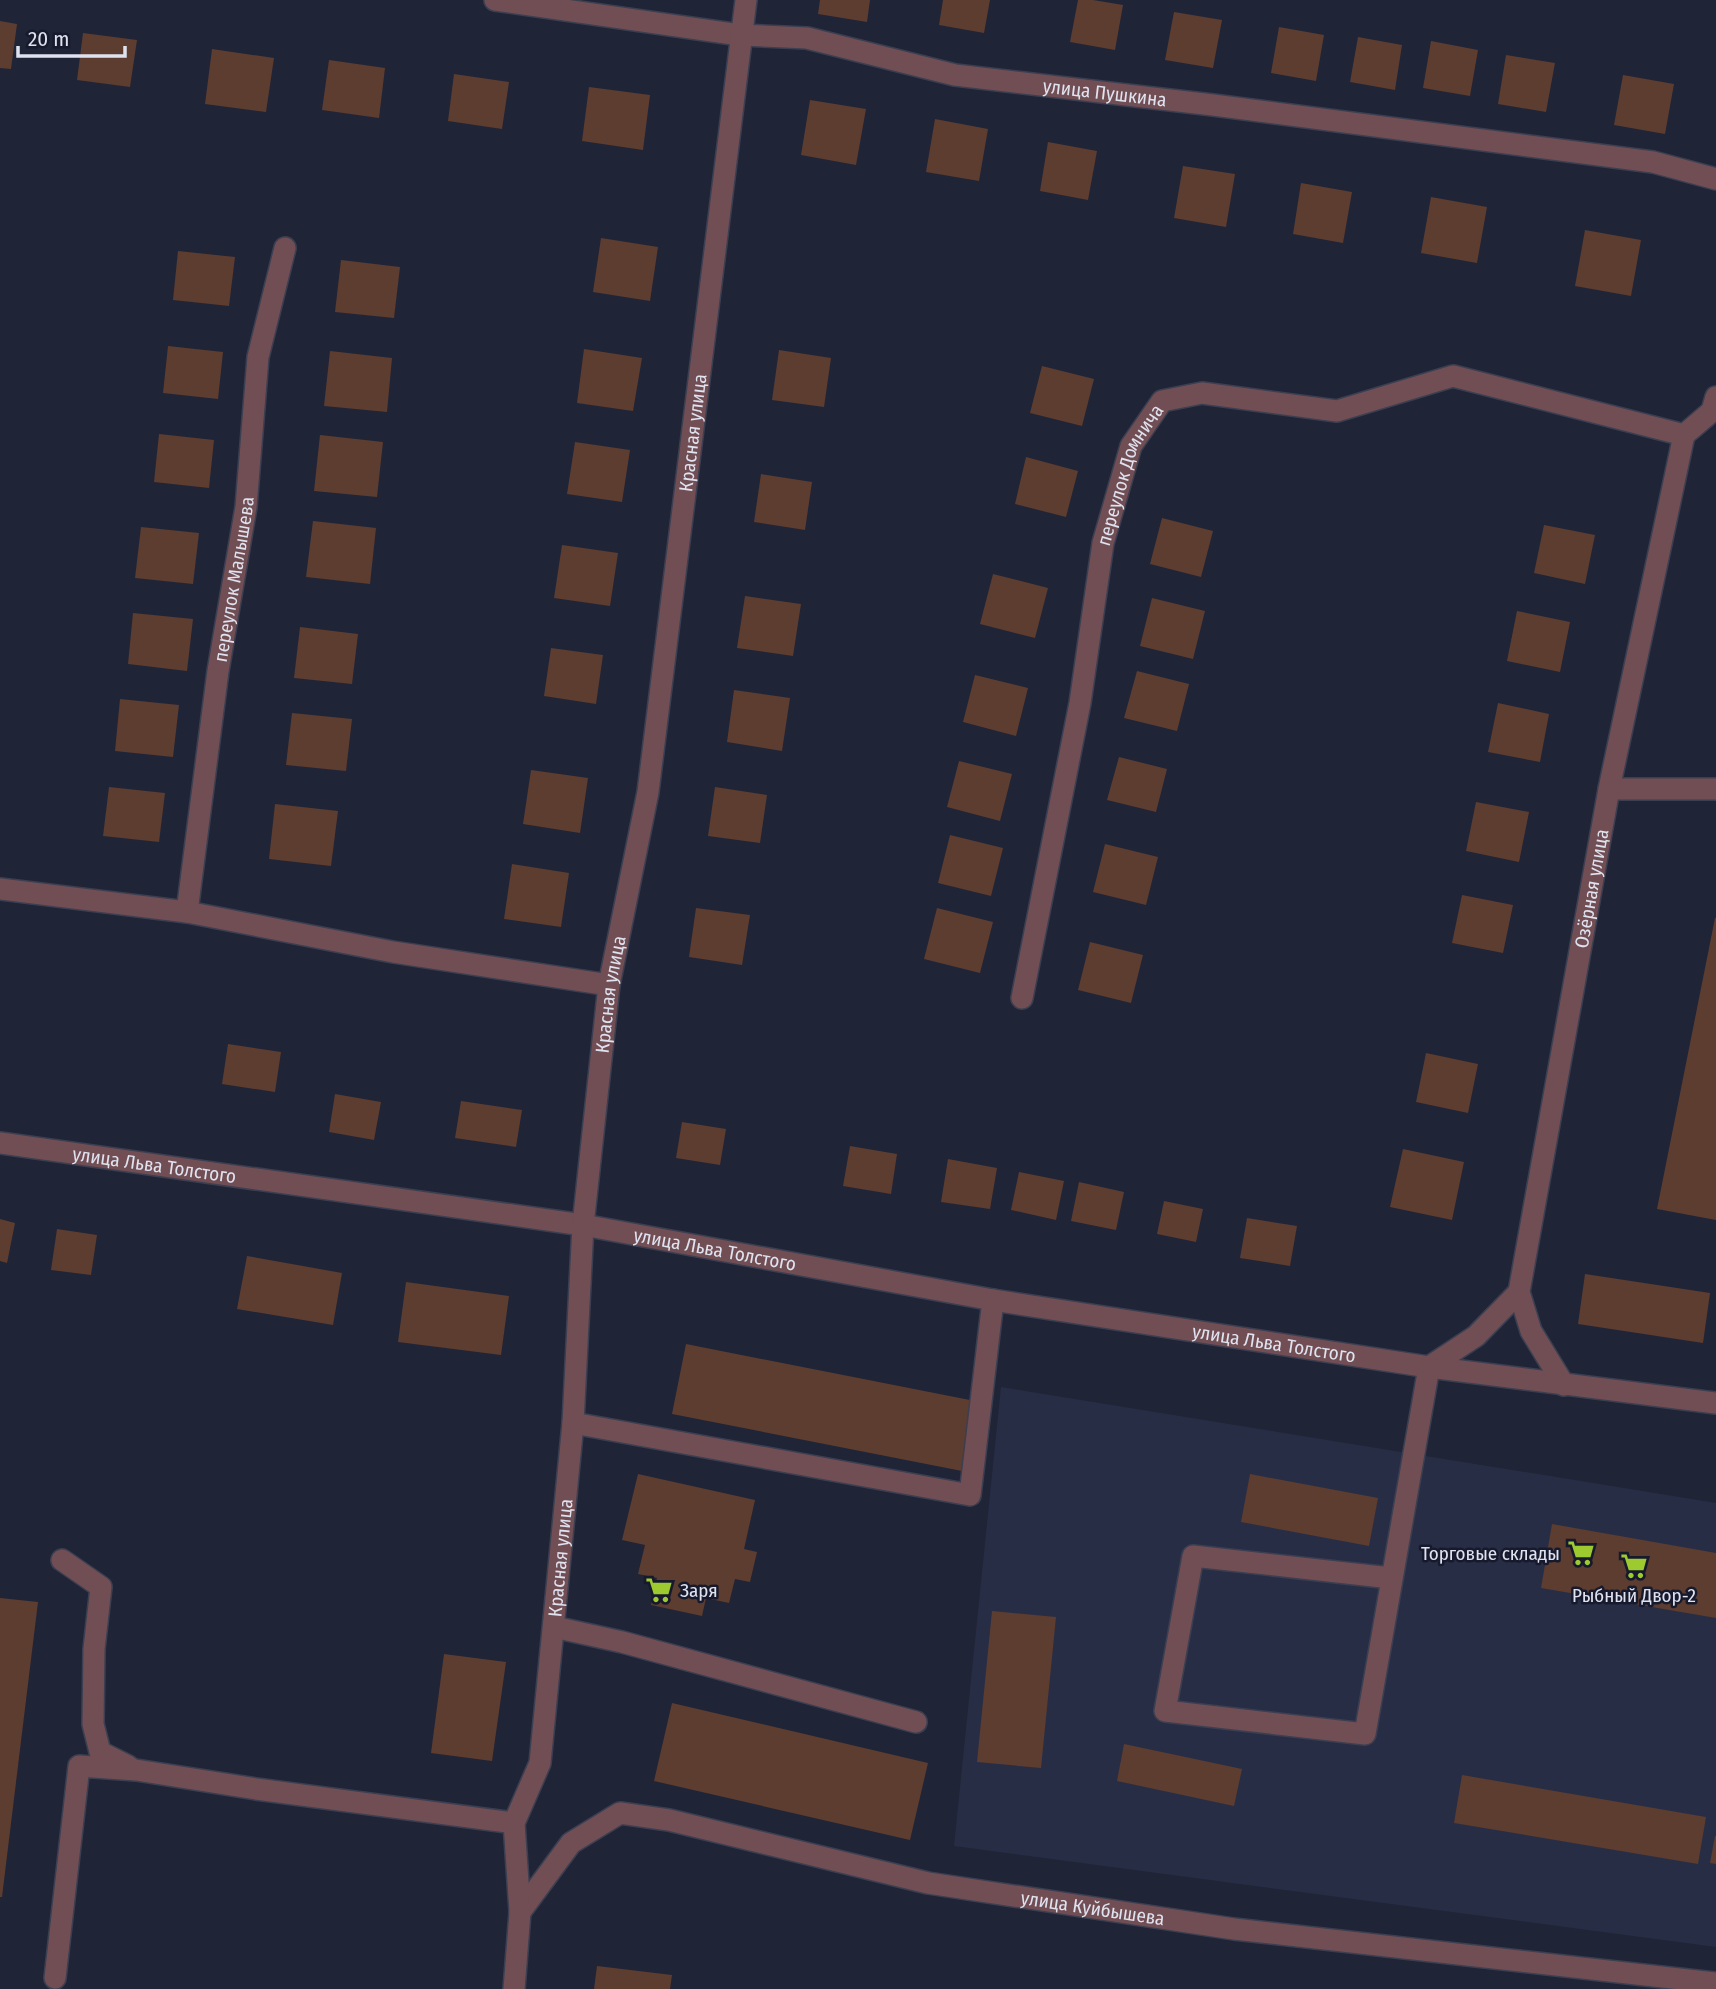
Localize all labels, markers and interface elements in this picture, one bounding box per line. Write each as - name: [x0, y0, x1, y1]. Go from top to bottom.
- scale bar: [18, 14, 124, 58]
- text: 20 m: [28, 26, 69, 52]
- street label: улица Пушкина: [1042, 74, 1168, 112]
- street label: Красная улица: [674, 373, 712, 493]
- street label: переулок Домнича: [1092, 400, 1168, 548]
- street label: переулок Малышева: [209, 496, 259, 664]
- street label: Озёрная улица: [1570, 827, 1614, 950]
- street label: Красная улица: [591, 934, 631, 1054]
- street label: улица Льва Толстого: [71, 1142, 238, 1188]
- street label: улица Льва Толстого: [632, 1224, 798, 1276]
- street label: улица Льва Толстого: [1191, 1320, 1357, 1368]
- street label: Красная улица: [543, 1498, 578, 1618]
- supermarket icon: Торговые склады: [1566, 1538, 1596, 1568]
- place label: Торговые склады: [1421, 1542, 1560, 1565]
- supermarket icon: Рыбный Двор-2: [1619, 1551, 1649, 1581]
- supermarket icon: Заря: [644, 1575, 674, 1605]
- place label: Заря: [680, 1579, 718, 1602]
- place label: Рыбный Двор-2: [1572, 1584, 1696, 1607]
- street label: улица Куйбышева: [1019, 1886, 1166, 1930]

